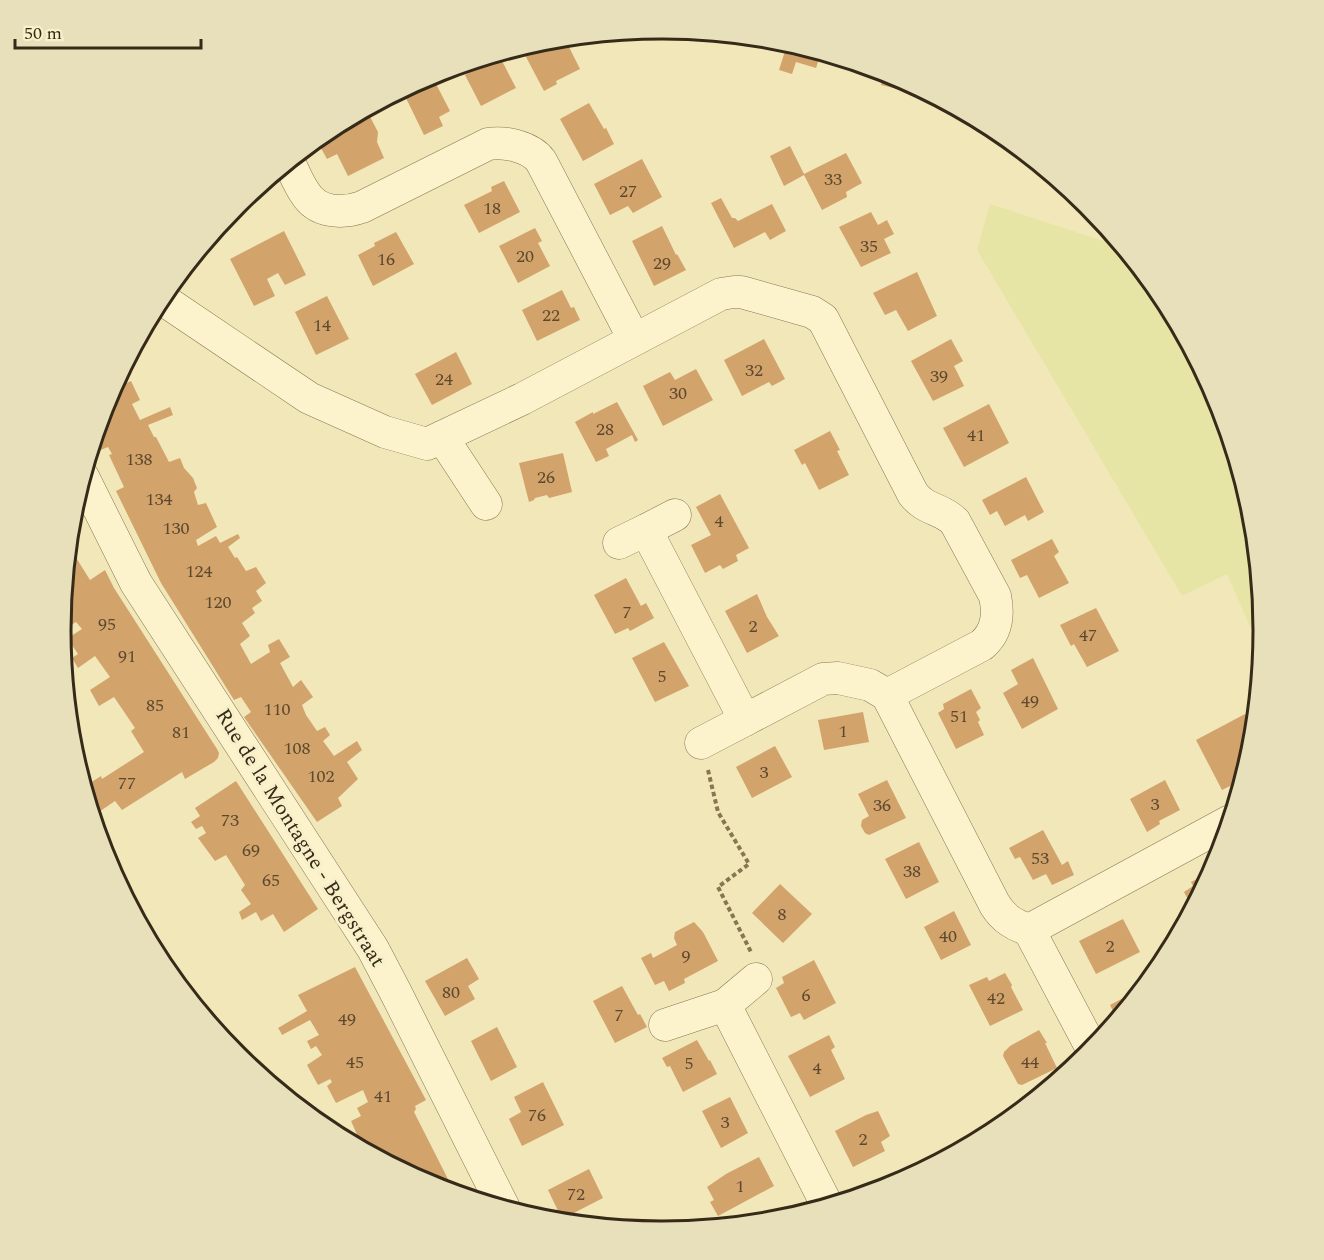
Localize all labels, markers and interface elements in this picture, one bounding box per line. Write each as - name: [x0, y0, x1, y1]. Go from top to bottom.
- scale bar: [15, 12, 201, 50]
- text: 50 m: [24, 20, 62, 47]
- house number: 33: [824, 166, 842, 193]
- house number: 27: [619, 178, 637, 205]
- house number: 18: [483, 195, 501, 222]
- house number: 35: [860, 233, 878, 260]
- house number: 20: [516, 243, 534, 270]
- house number: 16: [377, 246, 395, 273]
- house number: 29: [653, 250, 671, 277]
- house number: 22: [542, 302, 560, 329]
- house number: 14: [313, 312, 331, 339]
- house number: 32: [745, 357, 763, 384]
- house number: 39: [930, 363, 948, 390]
- house number: 24: [435, 366, 453, 393]
- house number: 30: [669, 380, 687, 407]
- house number: 28: [596, 416, 614, 443]
- house number: 41: [967, 422, 985, 449]
- house number: 138: [126, 446, 153, 473]
- house number: 26: [537, 464, 555, 491]
- house number: 134: [146, 486, 173, 513]
- house number: 4: [715, 508, 724, 535]
- house number: 130: [163, 515, 190, 542]
- house number: 124: [186, 558, 213, 585]
- house number: 120: [205, 589, 232, 616]
- house number: 7: [623, 599, 632, 626]
- house number: 95: [98, 611, 116, 638]
- house number: 2: [749, 613, 758, 640]
- house number: 47: [1079, 622, 1097, 649]
- house number: 91: [118, 643, 136, 670]
- house number: 5: [658, 663, 667, 690]
- house number: 49: [1021, 688, 1039, 715]
- house number: 85: [146, 692, 164, 719]
- house number: 110: [264, 696, 291, 723]
- street label: Rue de la Montagne - Bergstraat: [207, 702, 393, 974]
- house number: 51: [950, 703, 968, 730]
- house number: 1: [839, 718, 848, 745]
- house number: 81: [172, 719, 190, 746]
- house number: 108: [284, 735, 311, 762]
- house number: 3: [760, 759, 769, 786]
- house number: 102: [308, 763, 335, 790]
- house number: 77: [118, 770, 136, 797]
- house number: 3: [1151, 791, 1160, 818]
- house number: 36: [873, 792, 891, 819]
- house number: 73: [221, 807, 239, 834]
- house number: 69: [242, 837, 260, 864]
- house number: 53: [1031, 845, 1049, 872]
- house number: 38: [903, 858, 921, 885]
- house number: 65: [262, 867, 280, 894]
- house number: 8: [778, 901, 787, 928]
- house number: 40: [939, 923, 957, 950]
- house number: 2: [1106, 933, 1115, 960]
- house number: 9: [682, 943, 691, 970]
- house number: 80: [442, 979, 460, 1006]
- house number: 6: [802, 982, 811, 1009]
- house number: 42: [987, 985, 1005, 1012]
- house number: 7: [615, 1002, 624, 1029]
- house number: 49: [338, 1006, 356, 1033]
- house number: 45: [346, 1049, 364, 1076]
- house number: 44: [1021, 1049, 1039, 1076]
- house number: 5: [685, 1050, 694, 1077]
- house number: 4: [813, 1055, 822, 1082]
- house number: 41: [374, 1083, 392, 1110]
- house number: 76: [528, 1102, 546, 1129]
- house number: 3: [721, 1109, 730, 1136]
- house number: 2: [859, 1126, 868, 1153]
- house number: 1: [736, 1173, 745, 1200]
- house number: 72: [567, 1181, 585, 1208]

